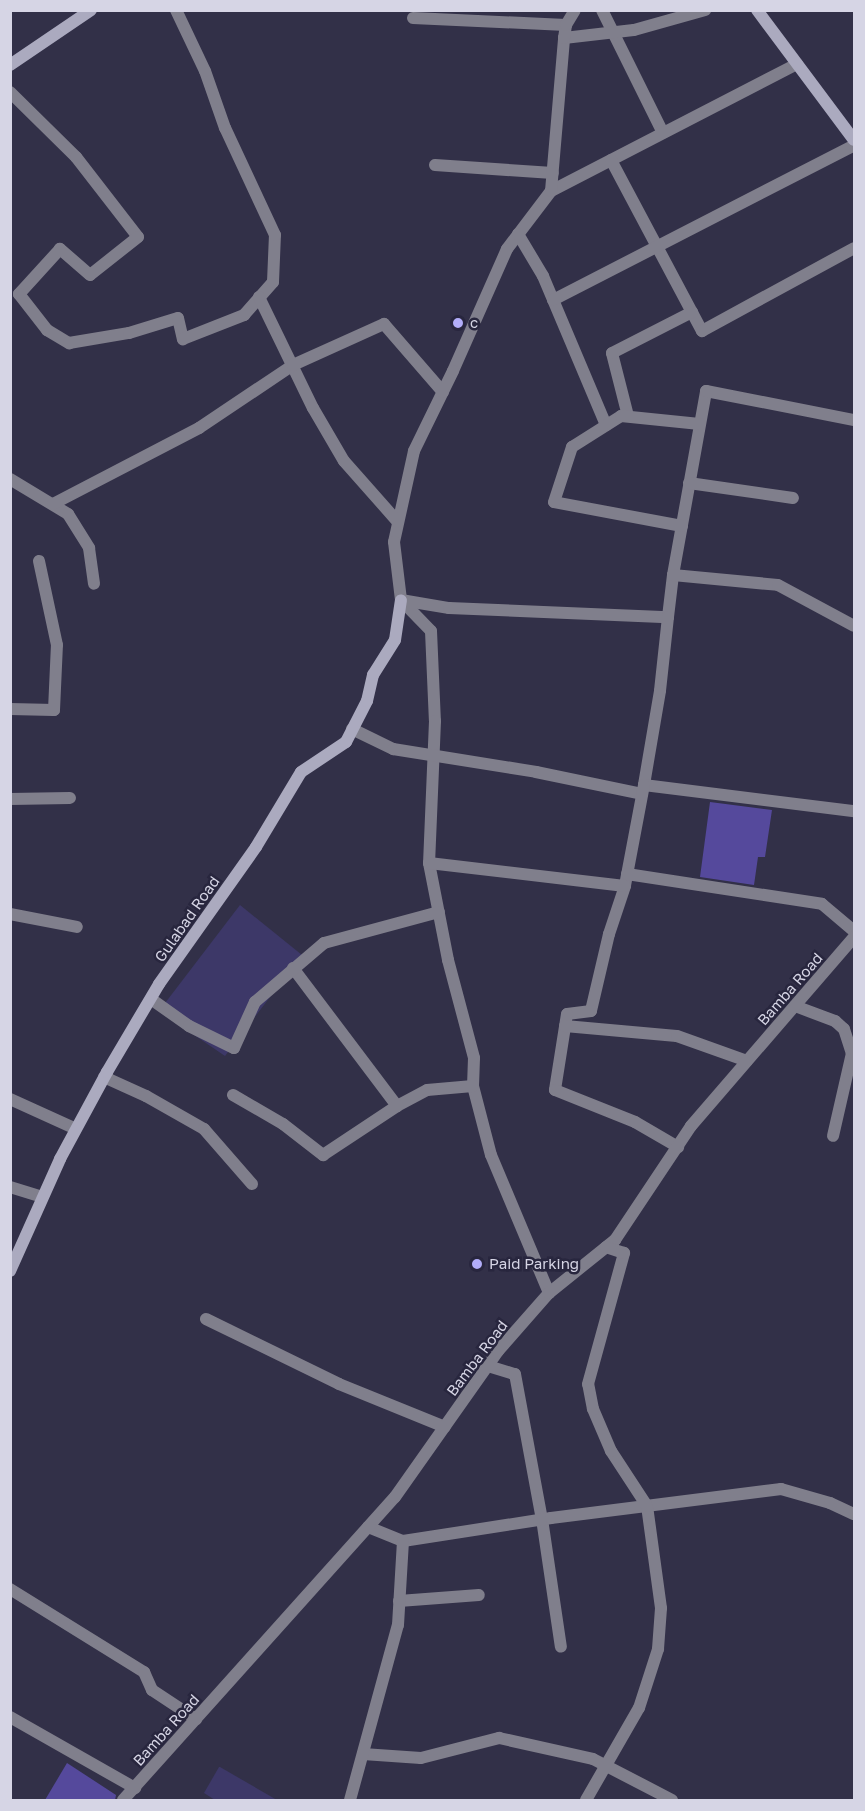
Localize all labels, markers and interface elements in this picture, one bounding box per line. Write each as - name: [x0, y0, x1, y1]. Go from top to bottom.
- place label: c: [470, 314, 478, 332]
- marker: c: [451, 316, 465, 330]
- street label: Gulabad Road: [151, 873, 223, 965]
- street label: Bamba Road: [754, 949, 826, 1029]
- place label: Paid Parking: [489, 1255, 579, 1273]
- marker: Paid Parking: [470, 1257, 484, 1271]
- street label: Bamba Road: [443, 1317, 511, 1399]
- street label: Bamba Road: [129, 1691, 203, 1769]

